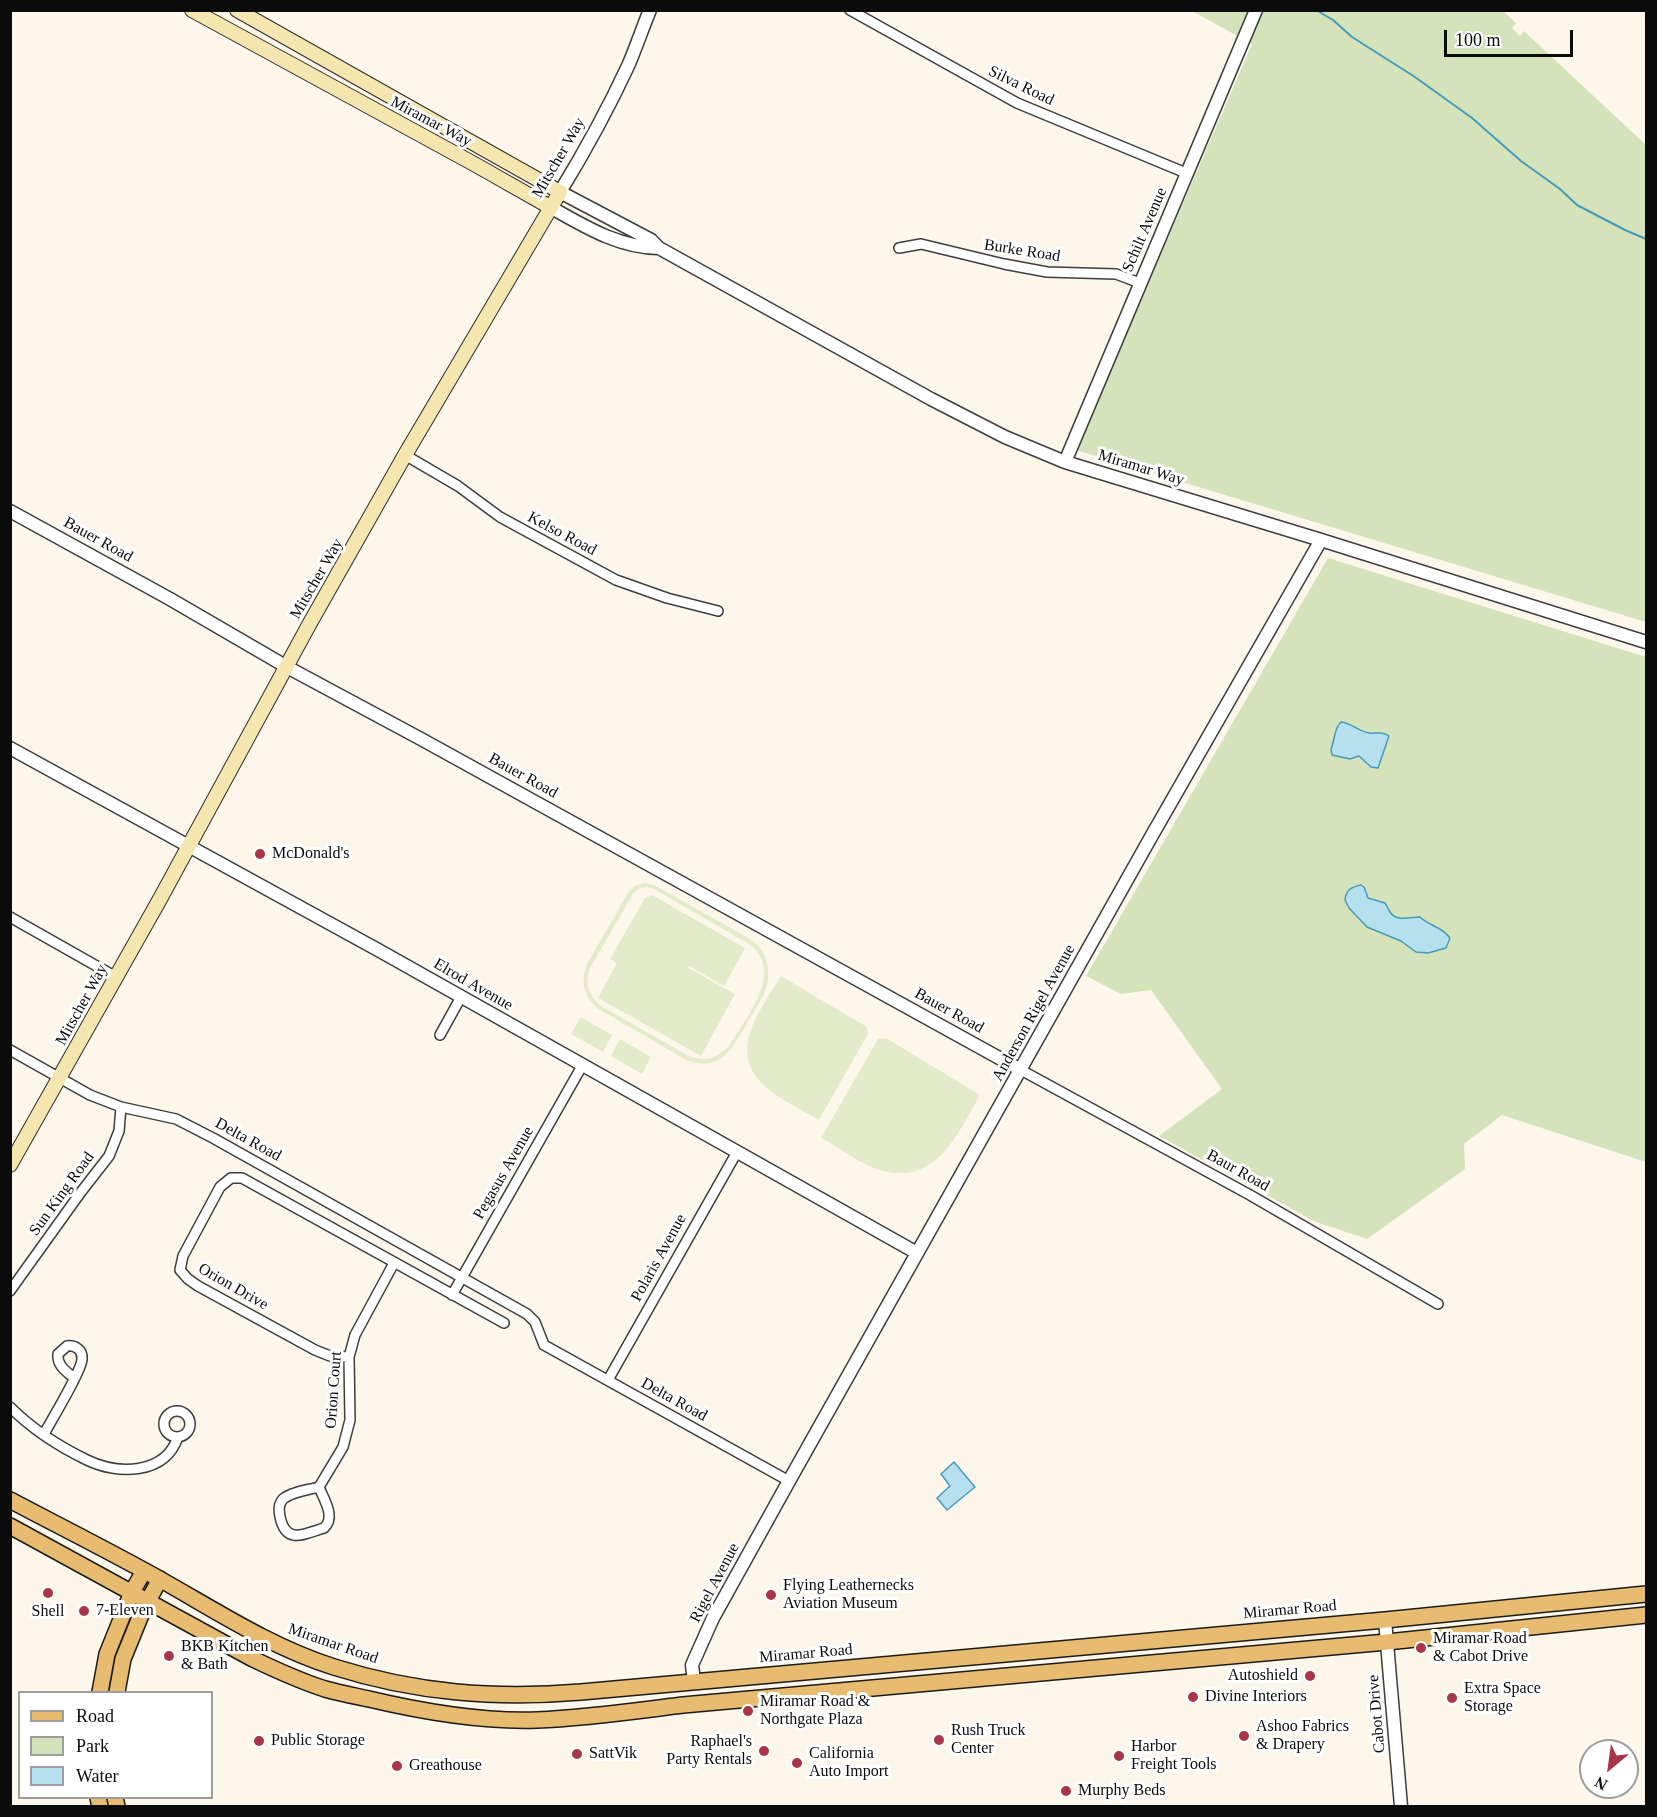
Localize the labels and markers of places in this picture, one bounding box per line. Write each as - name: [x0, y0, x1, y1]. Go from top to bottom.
- place label: McDonald's: [272, 844, 350, 864]
- marker: McDonald's: [253, 847, 267, 861]
- place label: Flying Leathernecks Aviation Museum: [783, 1576, 914, 1614]
- marker: Shell: [41, 1586, 55, 1600]
- marker: Flying Leathernecks Aviation Museum: [764, 1588, 778, 1602]
- place label: 7-Eleven: [96, 1601, 154, 1621]
- place label: Shell: [32, 1602, 64, 1622]
- marker: 7-Eleven: [77, 1604, 91, 1618]
- place label: Miramar Road & Cabot Drive: [1433, 1629, 1528, 1667]
- place label: BKB Kitchen & Bath: [181, 1637, 269, 1675]
- marker: Miramar Road & Cabot Drive: [1414, 1641, 1428, 1655]
- marker: BKB Kitchen & Bath: [162, 1649, 176, 1663]
- place label: Autoshield: [1228, 1666, 1298, 1686]
- marker: Autoshield: [1303, 1669, 1317, 1683]
- place label: Extra Space Storage: [1464, 1679, 1541, 1717]
- place label: Divine Interiors: [1205, 1687, 1307, 1707]
- marker: Divine Interiors: [1186, 1690, 1200, 1704]
- marker: Extra Space Storage: [1445, 1691, 1459, 1705]
- place label: Miramar Road & Northgate Plaza: [760, 1692, 870, 1730]
- marker: Miramar Road & Northgate Plaza: [741, 1704, 755, 1718]
- place label: Ashoo Fabrics & Drapery: [1256, 1717, 1349, 1755]
- place label: Rush Truck Center: [951, 1721, 1026, 1759]
- marker: Ashoo Fabrics & Drapery: [1237, 1729, 1251, 1743]
- place label: Public Storage: [271, 1731, 365, 1751]
- place label: Raphael's Party Rentals: [666, 1732, 752, 1770]
- marker: Rush Truck Center: [932, 1733, 946, 1747]
- marker: Public Storage: [252, 1734, 266, 1748]
- place label: Harbor Freight Tools: [1131, 1737, 1217, 1775]
- place label: SattVik: [589, 1744, 637, 1764]
- marker: Raphael's Party Rentals: [757, 1744, 771, 1758]
- place label: California Auto Import: [809, 1744, 889, 1782]
- marker: SattVik: [570, 1747, 584, 1761]
- marker: Harbor Freight Tools: [1112, 1749, 1126, 1763]
- place label: Greathouse: [409, 1756, 482, 1776]
- marker: California Auto Import: [790, 1756, 804, 1770]
- marker: Greathouse: [390, 1759, 404, 1773]
- place label: Murphy Beds: [1078, 1781, 1166, 1801]
- marker: Murphy Beds: [1059, 1784, 1073, 1798]

